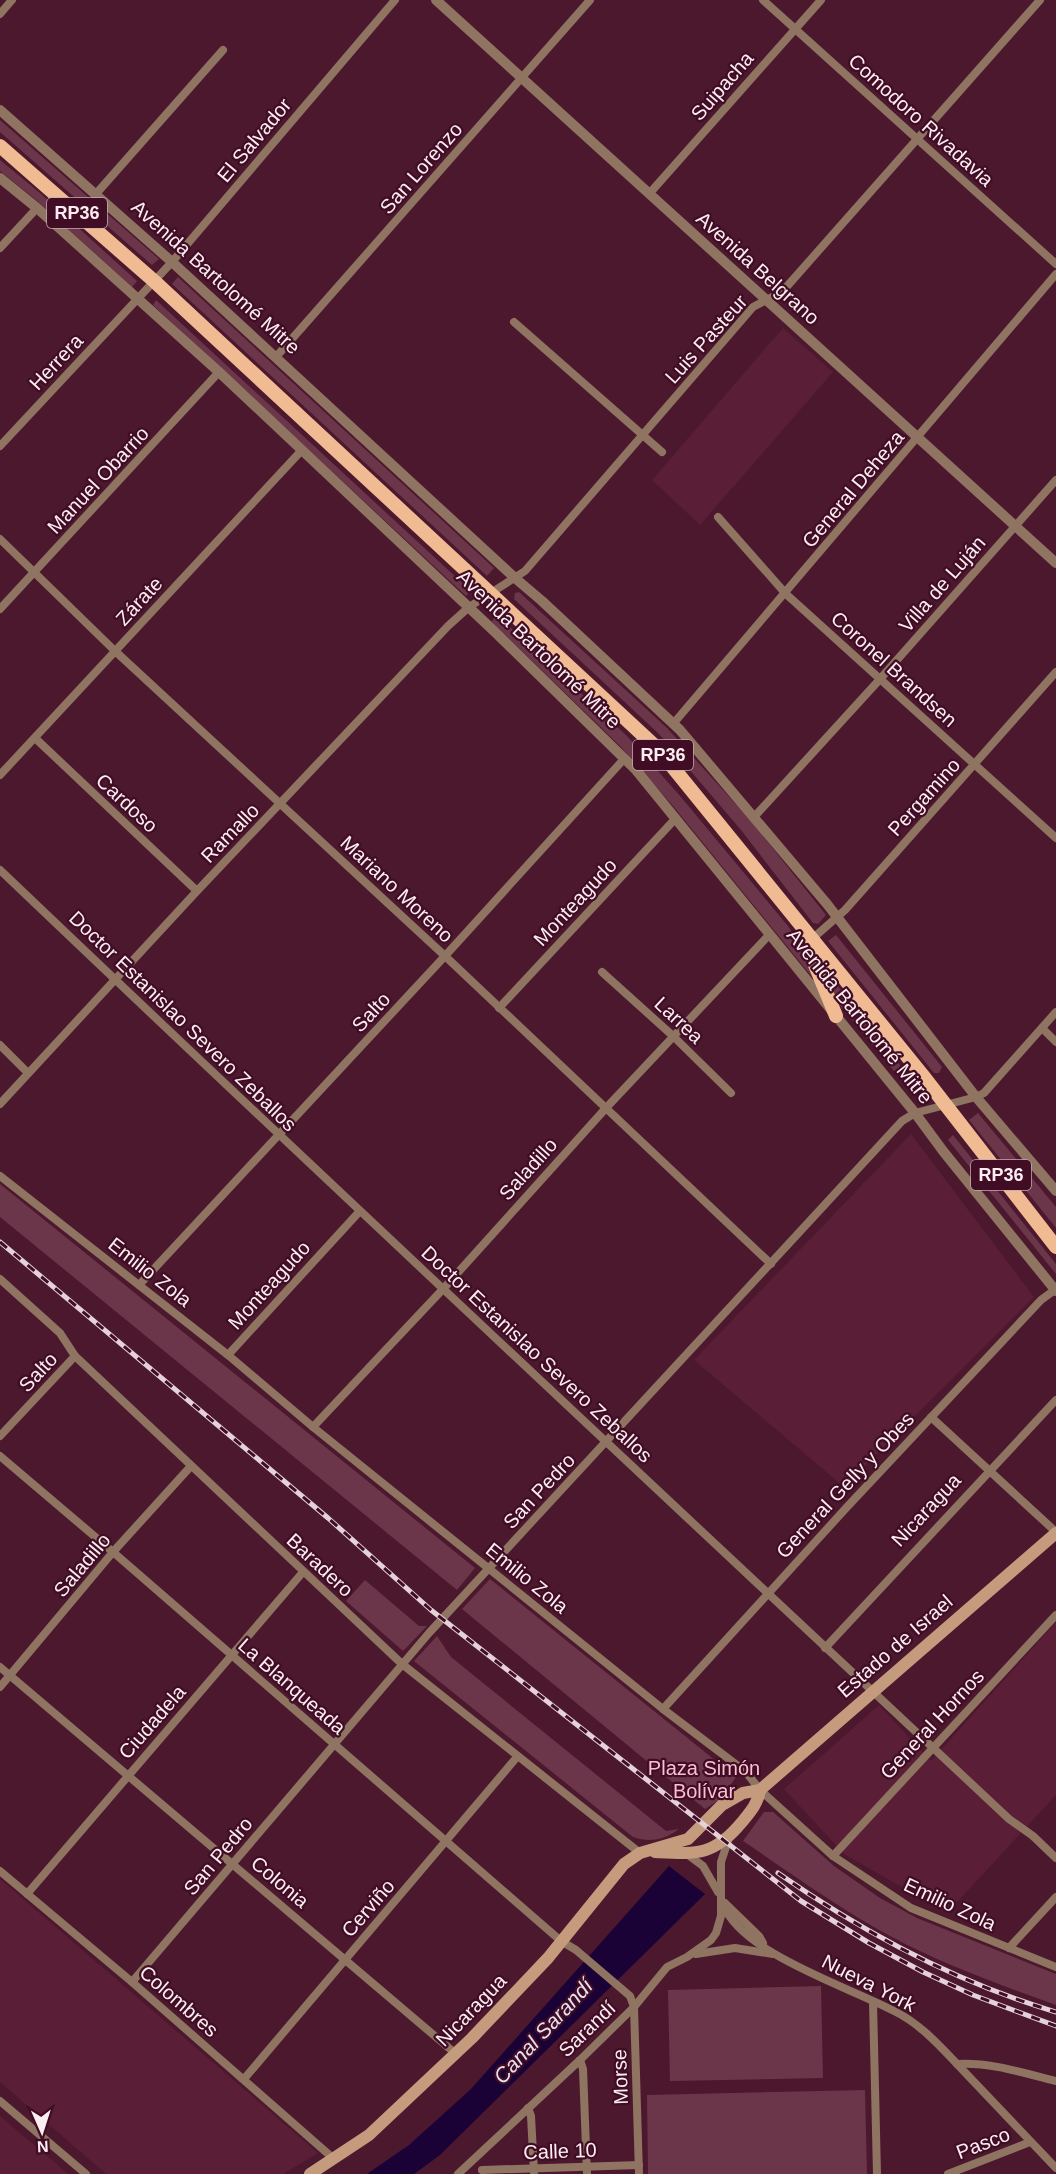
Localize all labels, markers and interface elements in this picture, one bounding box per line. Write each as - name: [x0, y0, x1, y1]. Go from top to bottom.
- street label: Suipacha: [686, 47, 758, 125]
- street label: Comodoro Rivadavia: [844, 49, 998, 191]
- street label: El Salvador: [213, 93, 296, 186]
- street label: San Lorenzo: [375, 118, 467, 218]
- street label: Avenida Bartolomé Mitre: [127, 196, 305, 358]
- road number: RP36: [47, 198, 107, 228]
- street label: Avenida Belgrano: [692, 207, 824, 329]
- street label: Luis Pasteur: [661, 290, 752, 388]
- street label: Herrera: [25, 329, 88, 394]
- street label: Manuel Obarrio: [43, 422, 153, 538]
- street label: General Deheza: [798, 425, 909, 552]
- street label: Villa de Luján: [894, 532, 990, 636]
- street label: Avenida Bartolomé Mitre: [453, 565, 625, 733]
- street label: Zárate: [111, 572, 167, 630]
- street label: Coronel Brandsen: [827, 607, 961, 731]
- road number: RP36: [633, 740, 693, 770]
- street label: Pergamino: [883, 754, 965, 840]
- street label: Cardoso: [92, 769, 162, 837]
- street label: Ramallo: [197, 799, 263, 867]
- street label: Mariano Moreno: [336, 831, 458, 947]
- street label: Monteagudo: [529, 854, 621, 950]
- street label: Doctor Estanislao Severo Zeballos: [65, 907, 301, 1135]
- street label: Avenida Bartolomé Mitre: [783, 924, 937, 1108]
- street label: Salto: [347, 988, 395, 1036]
- street label: Larrea: [650, 992, 708, 1048]
- street label: Saladillo: [495, 1134, 561, 1204]
- road number: RP36: [971, 1160, 1031, 1190]
- street label: Emilio Zola: [104, 1233, 196, 1312]
- street label: Monteagudo: [224, 1236, 314, 1334]
- street label: Doctor Estanislao Severo Zeballos: [417, 1241, 657, 1467]
- street label: Salto: [14, 1348, 62, 1396]
- street label: General Gelly y Obes: [772, 1408, 918, 1562]
- street label: San Pedro: [499, 1449, 579, 1533]
- street label: Nicaragua: [887, 1469, 966, 1551]
- street label: Saladillo: [49, 1529, 115, 1601]
- street label: Baradero: [282, 1529, 358, 1601]
- street label: Emilio Zola: [482, 1538, 573, 1618]
- street label: Estado de Israel: [833, 1590, 957, 1702]
- street label: La Blanqueada: [234, 1634, 351, 1739]
- street label: General Hornos: [876, 1665, 988, 1783]
- street label: Ciudadela: [114, 1680, 190, 1763]
- park label: Plaza Simón Bolívar: [648, 1757, 760, 1802]
- street label: San Pedro: [179, 1813, 257, 1899]
- street label: Colonia: [247, 1852, 314, 1913]
- street label: Emilio Zola: [901, 1873, 1000, 1935]
- street label: Cerviño: [337, 1875, 399, 1941]
- street label: Nueva York: [818, 1950, 920, 2016]
- street label: Colombres: [135, 1961, 223, 2041]
- street label: Nicaragua: [431, 1969, 511, 2050]
- water label: Canal Sarandí: [489, 1972, 599, 2088]
- street label: Sarandí: [554, 1996, 620, 2061]
- street label: Morse: [608, 2049, 632, 2105]
- north arrow: [12, 2102, 72, 2162]
- street label: Pasco: [953, 2123, 1013, 2163]
- text: N: [37, 2138, 49, 2155]
- street label: Calle 10: [523, 2139, 597, 2163]

